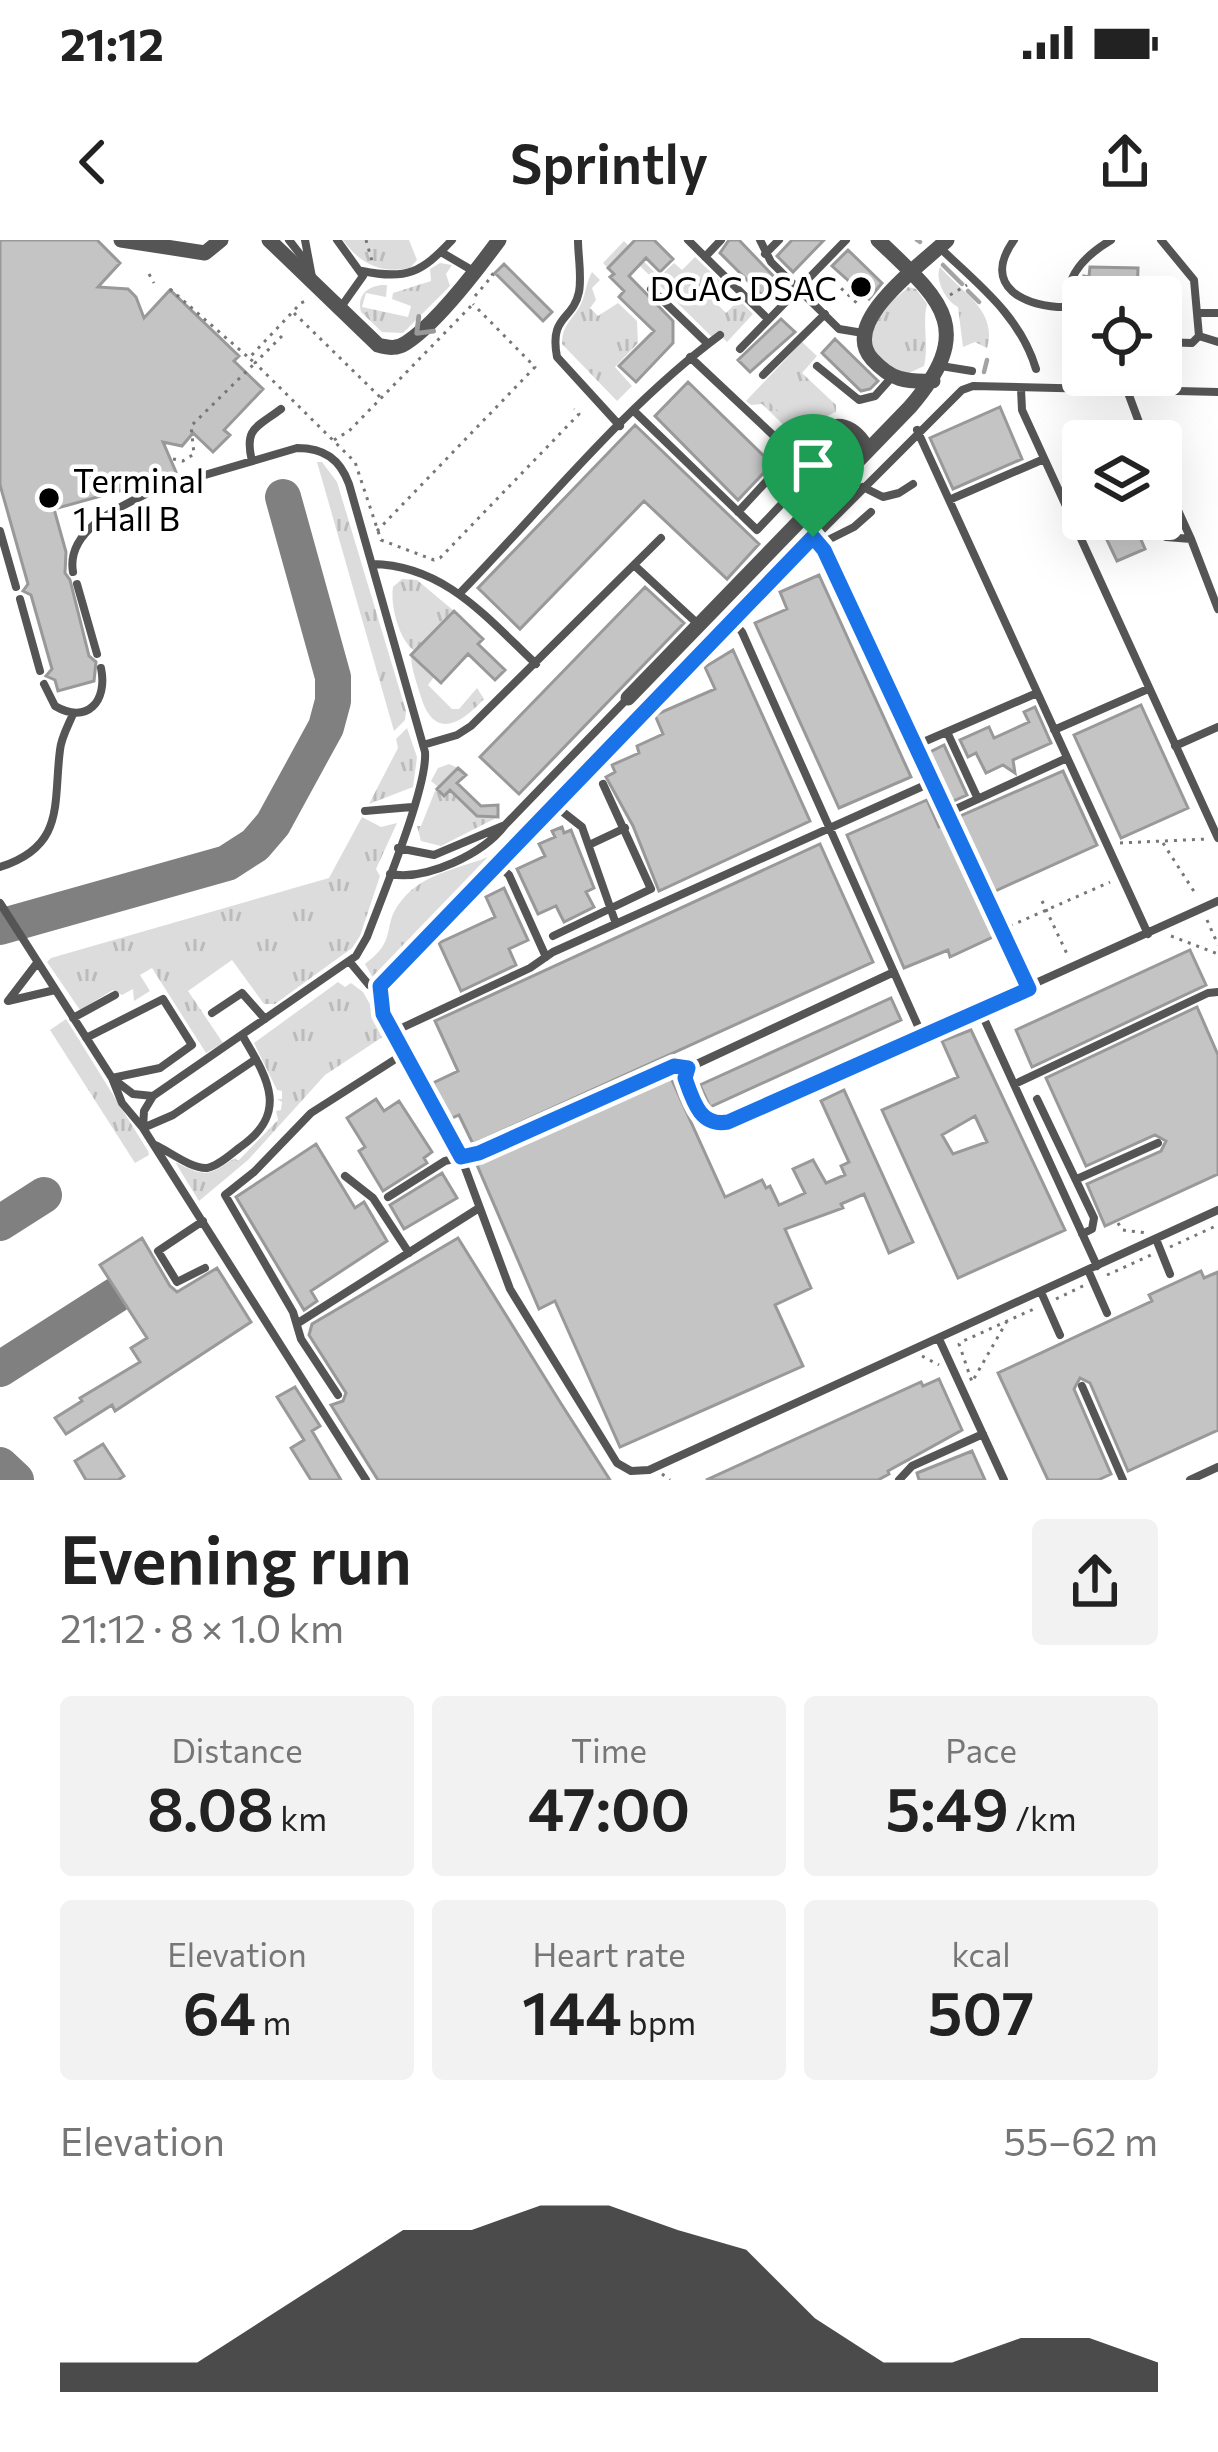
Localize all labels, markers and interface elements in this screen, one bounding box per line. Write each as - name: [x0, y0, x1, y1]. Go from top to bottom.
- text: 21:12: [60, 15, 164, 70]
- icon: back: [60, 129, 126, 195]
- text: Sprintly: [510, 129, 708, 195]
- icon: share: [1092, 129, 1158, 195]
- place label: DGAC DSAC: [650, 267, 837, 308]
- marker: DGAC DSAC: [848, 274, 874, 300]
- map controls: [1062, 276, 1182, 540]
- button: locate: [1062, 276, 1182, 396]
- one-way arrow: [414, 314, 436, 336]
- pin: [762, 414, 864, 537]
- button: layers: [1062, 420, 1182, 540]
- icon: arrive: [780, 432, 846, 498]
- place label: Terminal 1 Hall B: [73, 459, 204, 538]
- marker: Terminal 1 Hall B: [36, 485, 62, 511]
- text: Evening run: [60, 1517, 412, 1598]
- button: share: [1032, 1519, 1158, 1645]
- text: 21:12 · 8 × 1.0 km: [60, 1603, 344, 1651]
- text: Distance: [171, 1729, 303, 1770]
- text: Time: [571, 1729, 647, 1770]
- text: Pace: [945, 1729, 1017, 1770]
- text: 8.08: [147, 1770, 274, 1843]
- text: 47:00: [528, 1770, 690, 1843]
- text: 5:49: [885, 1770, 1009, 1843]
- text: km: [274, 1797, 327, 1838]
- text: /km: [1009, 1797, 1077, 1838]
- text: Elevation: [167, 1933, 307, 1974]
- text: Heart rate: [532, 1933, 686, 1974]
- text: kcal: [951, 1933, 1011, 1974]
- text: 64: [183, 1974, 256, 2047]
- text: 144: [522, 1974, 622, 2047]
- text: 507: [928, 1974, 1034, 2047]
- text: m: [256, 2001, 291, 2042]
- text: bpm: [622, 2001, 696, 2042]
- text: Elevation: [60, 2116, 225, 2164]
- text: 55–62 m: [1004, 2116, 1158, 2164]

